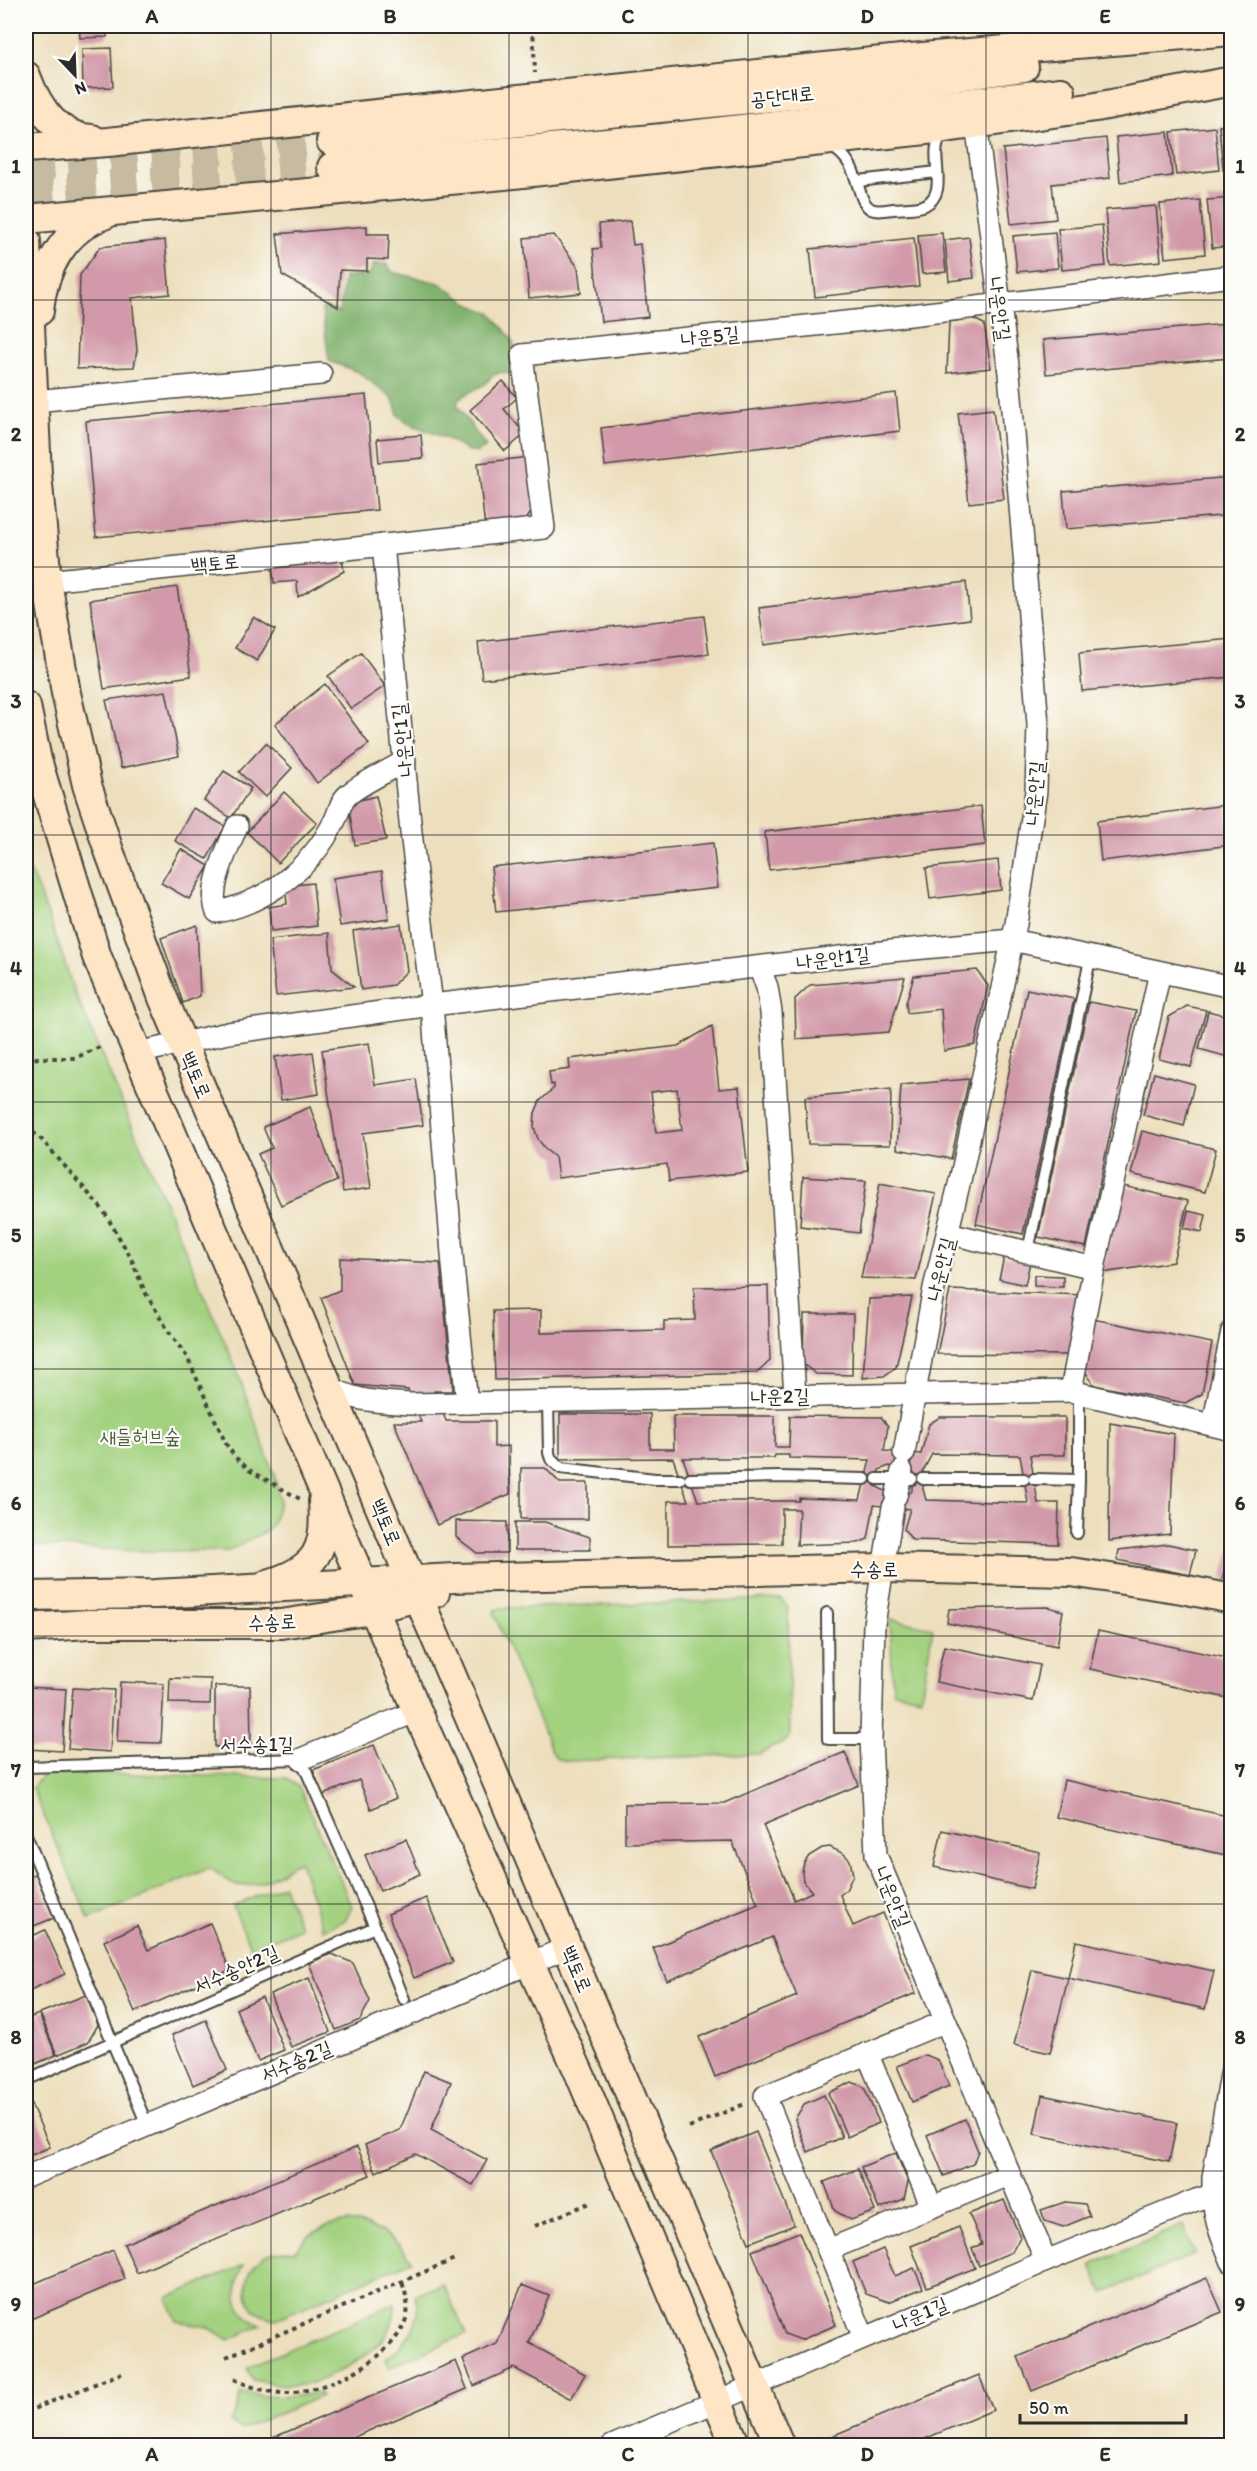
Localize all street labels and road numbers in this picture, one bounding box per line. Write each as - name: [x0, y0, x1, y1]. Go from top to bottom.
- street label: 공단대로: [749, 81, 815, 111]
- street label: 나운안길: [984, 275, 1016, 343]
- street label: 나운5길: [680, 321, 740, 351]
- street label: 백토로: [190, 549, 240, 577]
- street label: 나운안1길: [386, 702, 418, 778]
- street label: 나운안길: [1019, 760, 1049, 826]
- street label: 나운안1길: [795, 942, 871, 974]
- street label: 백토로: [176, 1048, 216, 1102]
- street label: 나운안길: [921, 1235, 959, 1303]
- street label: 나운2길: [750, 1383, 810, 1409]
- street label: 백토로: [366, 1495, 406, 1549]
- street label: 수송로: [850, 1557, 898, 1581]
- street label: 수송로: [247, 1609, 297, 1635]
- street label: 서수송1길: [220, 1732, 294, 1756]
- street label: 나운안길: [870, 1863, 916, 1931]
- street label: 서수송안2길: [190, 1940, 282, 1998]
- street label: 백토로: [557, 1942, 597, 1996]
- street label: 서수송2길: [257, 2035, 335, 2087]
- street label: 나운1길: [889, 2292, 951, 2336]

